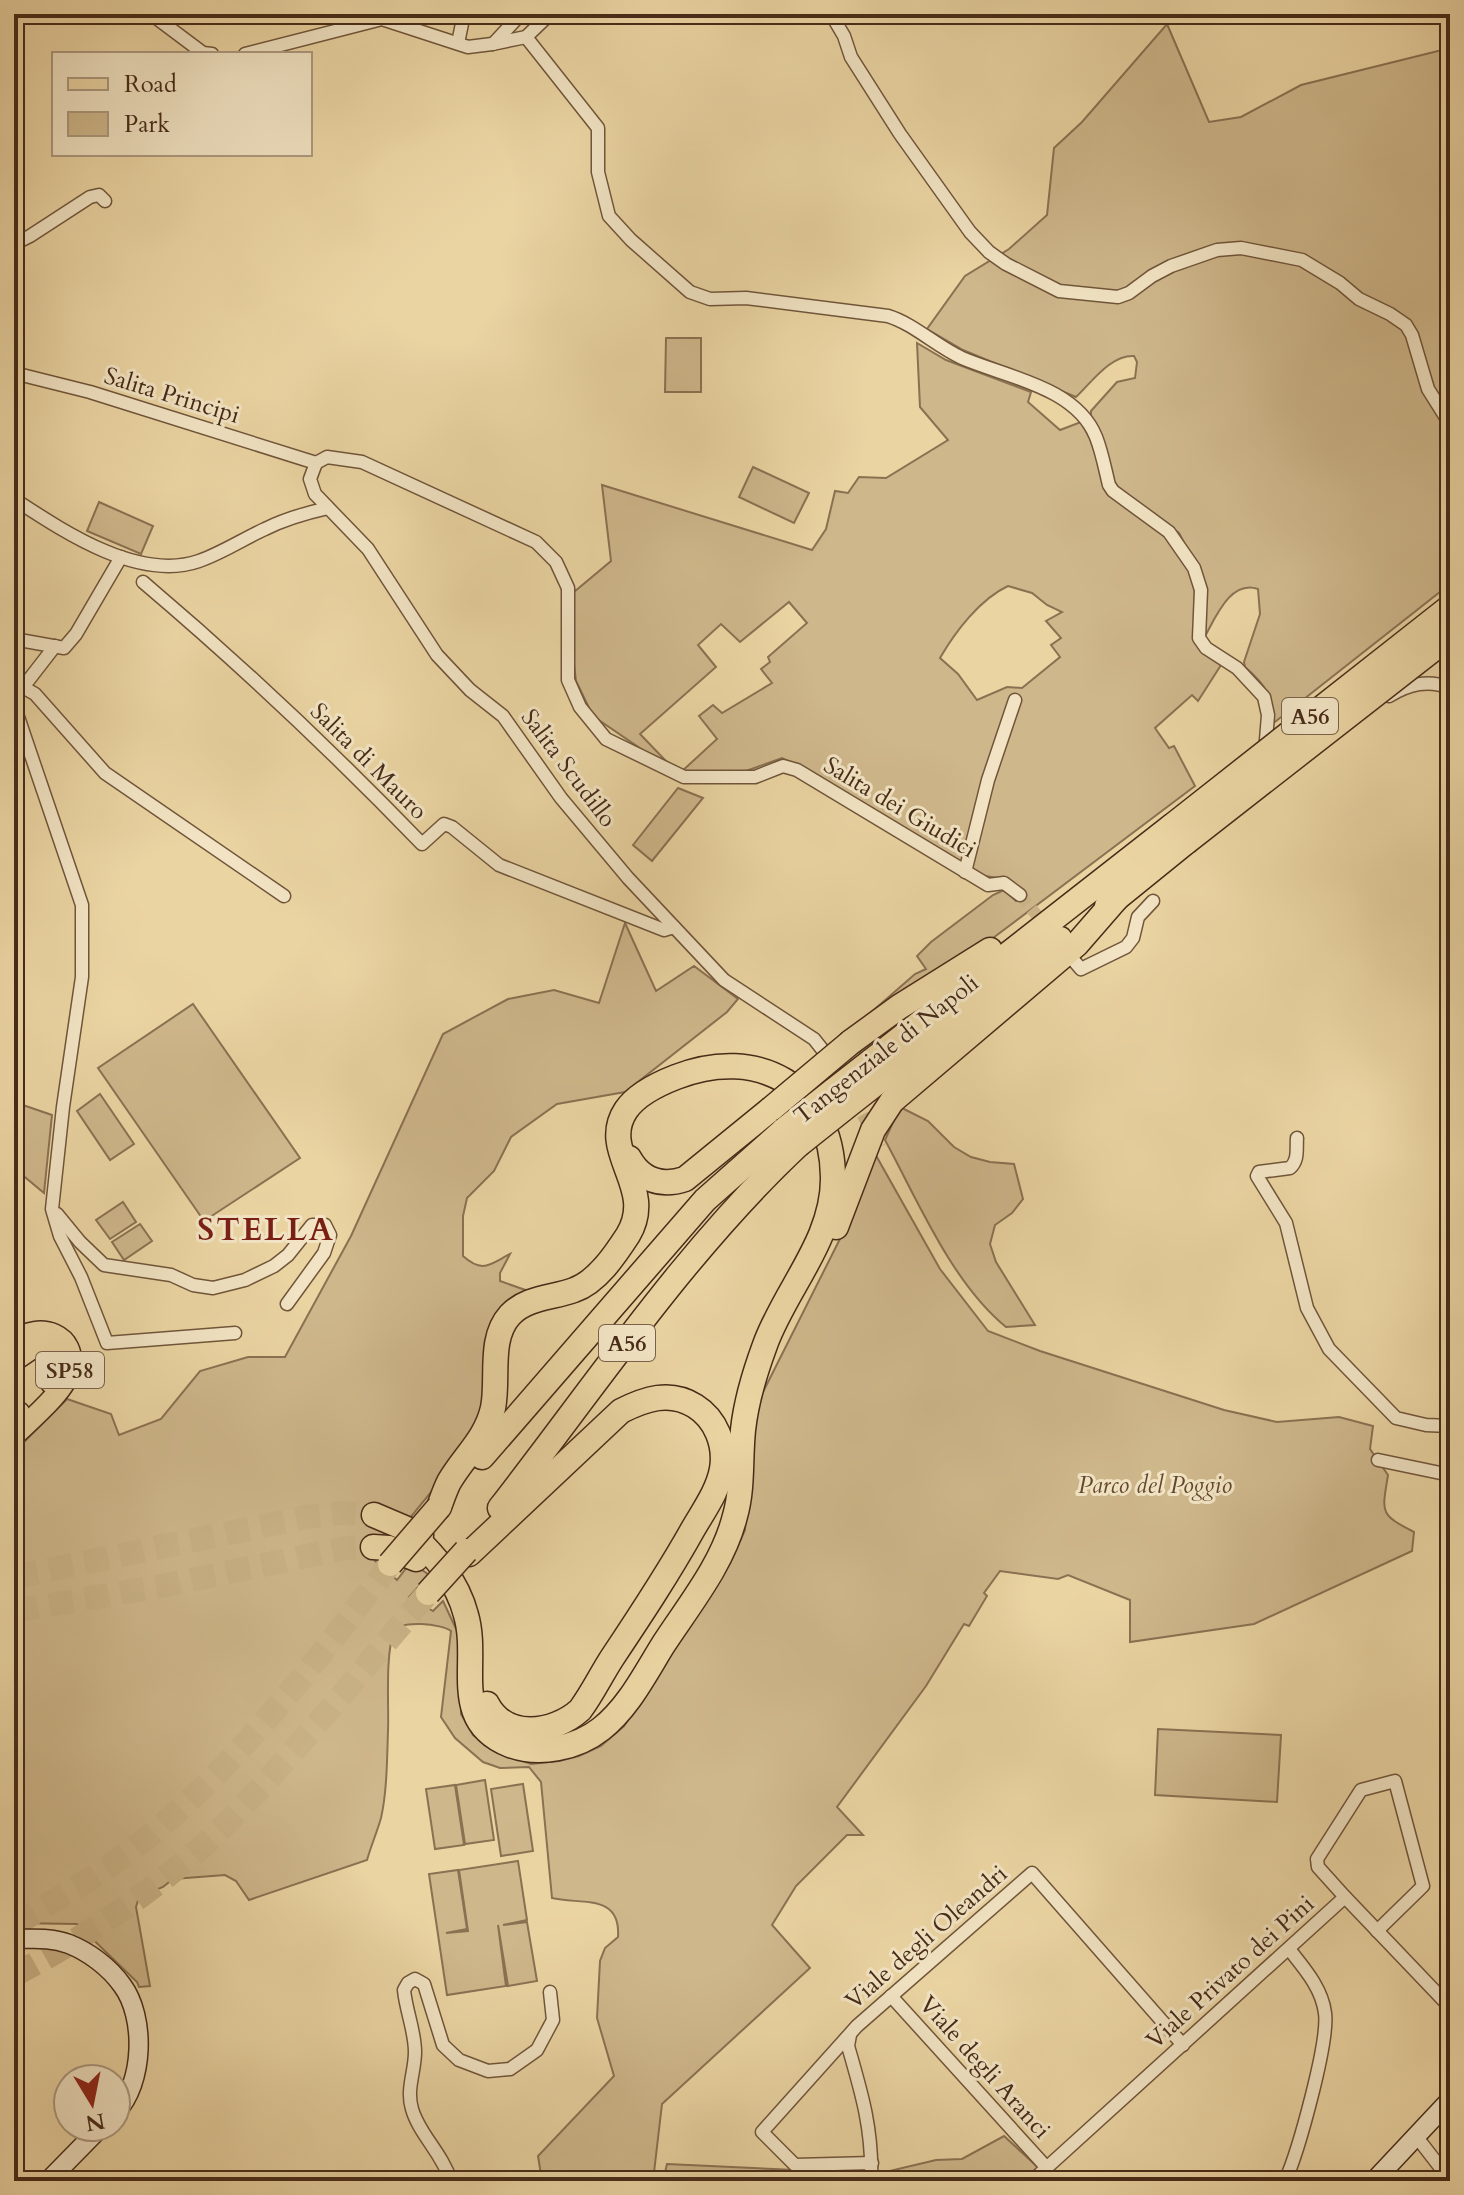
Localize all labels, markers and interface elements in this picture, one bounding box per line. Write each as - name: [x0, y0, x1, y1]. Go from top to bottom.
- legend: [52, 52, 312, 156]
- text: Road: [124, 68, 177, 101]
- text: Park: [124, 108, 170, 141]
- street label: Salita Principi: [100, 359, 244, 432]
- street label: Salita di Mauro: [303, 695, 435, 827]
- road number: A56: [1282, 698, 1338, 734]
- street label: Salita Scudillo: [513, 702, 624, 834]
- street label: Salita dei Giudici: [817, 749, 982, 866]
- street label: Tangenziale di Napoli: [787, 967, 986, 1132]
- district label: STELLA: [197, 1208, 335, 1252]
- road number: A56: [599, 1325, 655, 1361]
- road number: SP58: [36, 1352, 104, 1388]
- park label: Parco del Poggio: [1078, 1469, 1232, 1502]
- street label: Viale degli Oleandri: [838, 1858, 1015, 2017]
- street label: Viale Privato dei Pini: [1139, 1888, 1322, 2057]
- street label: Viale degli Aranci: [911, 1989, 1058, 2146]
- north arrow: [52, 2063, 132, 2143]
- text: N: [83, 2105, 107, 2138]

